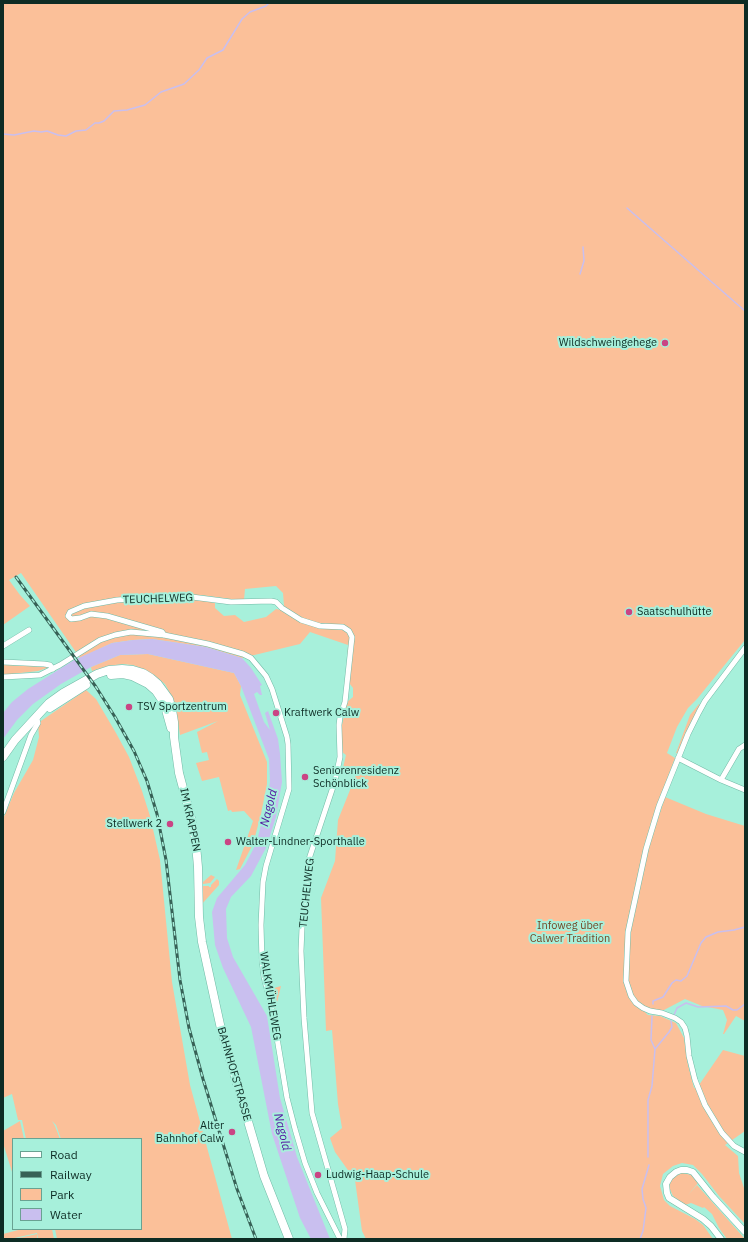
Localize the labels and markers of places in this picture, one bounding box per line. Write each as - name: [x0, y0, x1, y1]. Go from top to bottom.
- place label: Wildschweingehege: [559, 336, 657, 350]
- marker: Wildschweingehege: [660, 338, 670, 348]
- place label: Saatschulhütte: [637, 605, 711, 619]
- marker: Saatschulhütte: [624, 607, 634, 617]
- place label: TSV Sportzentrum: [137, 700, 227, 714]
- marker: TSV Sportzentrum: [124, 702, 134, 712]
- place label: Kraftwerk Calw: [284, 706, 359, 720]
- marker: Kraftwerk Calw: [271, 708, 281, 718]
- place label: Seniorenresidenz Schönblick: [313, 764, 399, 790]
- marker: Seniorenresidenz Schönblick: [300, 772, 310, 782]
- place label: Stellwerk 2: [106, 817, 162, 831]
- marker: Stellwerk 2: [165, 819, 175, 829]
- place label: Walter-Lindner-Sporthalle: [236, 835, 365, 849]
- marker: Walter-Lindner-Sporthalle: [223, 837, 233, 847]
- place label: Alter Bahnhof Calw: [156, 1119, 224, 1145]
- marker: Alter Bahnhof Calw: [227, 1127, 237, 1137]
- place label: Ludwig-Haap-Schule: [326, 1168, 429, 1182]
- marker: Ludwig-Haap-Schule: [313, 1170, 323, 1180]

